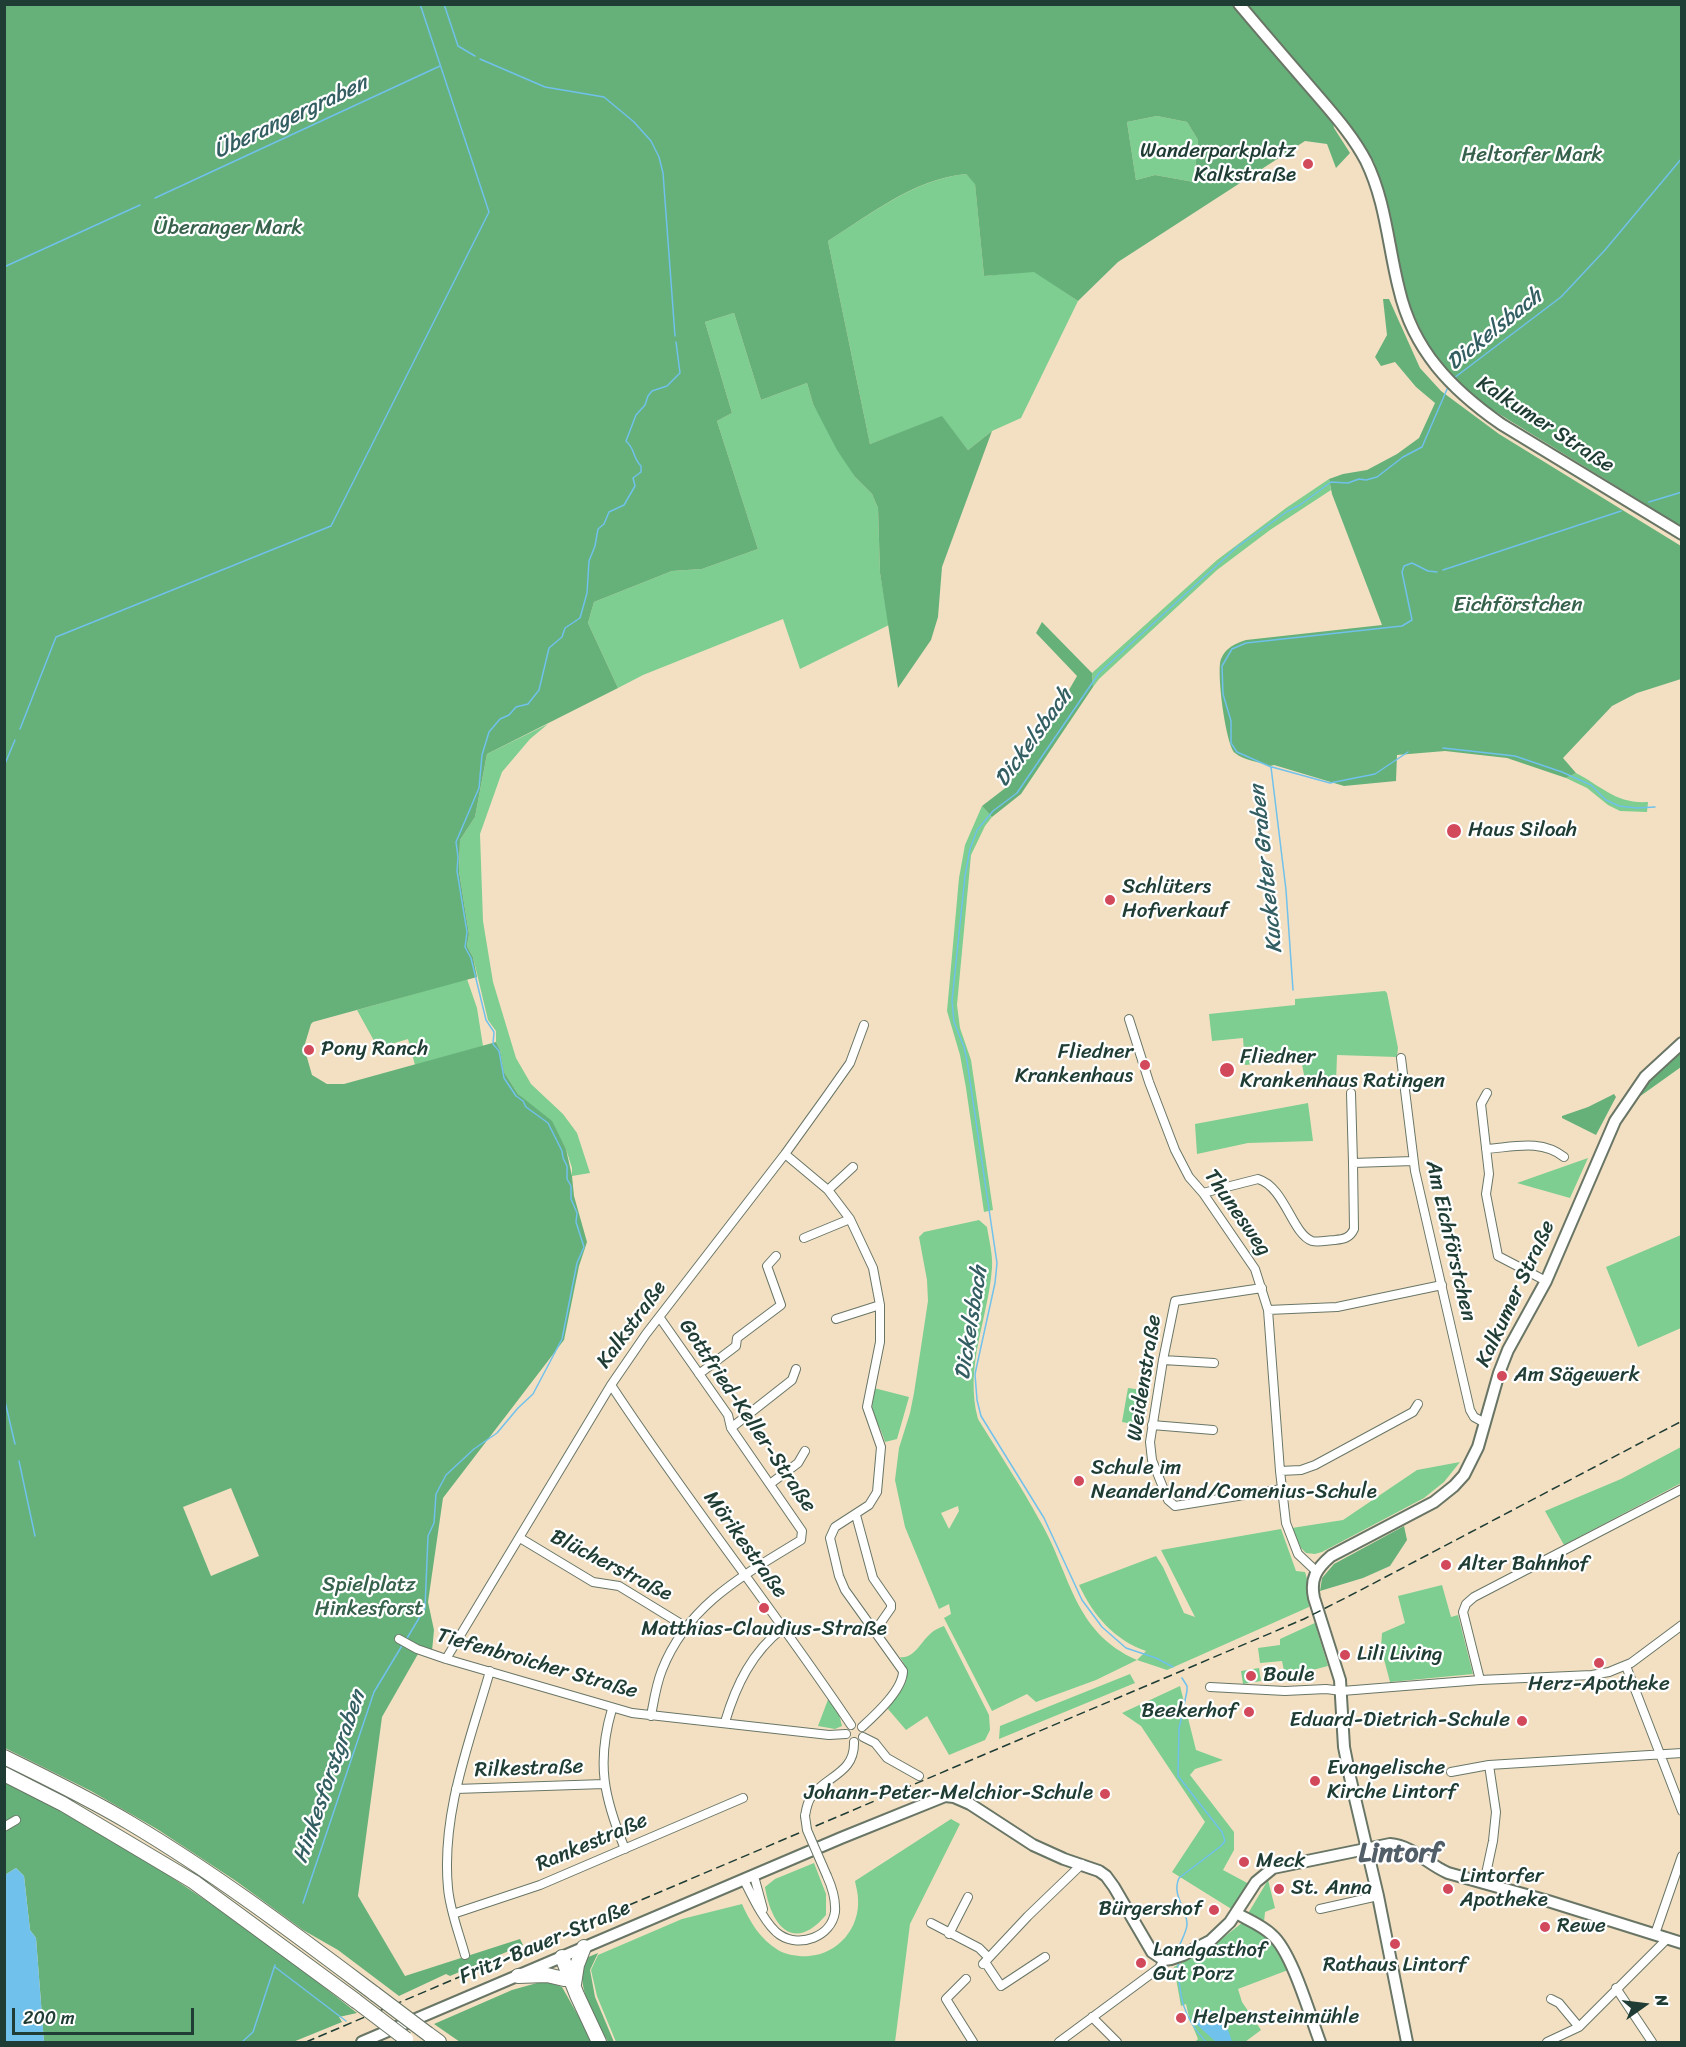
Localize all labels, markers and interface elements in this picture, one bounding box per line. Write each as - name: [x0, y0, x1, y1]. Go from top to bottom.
- water label: Überangergraben: [210, 71, 372, 165]
- place label: Wanderparkplatz Kalkstraße: [1140, 139, 1296, 189]
- park label: Heltorfer Mark: [1461, 143, 1603, 169]
- marker: Wanderparkplatz Kalkstraße: [1301, 157, 1315, 171]
- park label: Überanger Mark: [153, 216, 303, 242]
- water label: Dickelsbach: [1442, 284, 1548, 376]
- street label: Kalkumer Straße: [1472, 371, 1618, 479]
- park label: Eichförstchen: [1453, 593, 1583, 619]
- water label: Dickelsbach: [990, 684, 1078, 792]
- water label: Kuckelter Graben: [1245, 784, 1289, 954]
- place label: Haus Siloah: [1468, 818, 1577, 844]
- marker: Haus Siloah: [1445, 822, 1463, 840]
- place label: Schlüters Hofverkauf: [1122, 875, 1228, 925]
- marker: Schlüters Hofverkauf: [1103, 893, 1117, 907]
- place label: Pony Ranch: [321, 1037, 428, 1063]
- place label: Fliedner Krankenhaus: [1015, 1040, 1133, 1090]
- marker: Pony Ranch: [302, 1043, 316, 1057]
- place label: Fliedner Krankenhaus Ratingen: [1240, 1045, 1445, 1095]
- marker: Fliedner Krankenhaus: [1138, 1058, 1152, 1072]
- marker: Fliedner Krankenhaus Ratingen: [1218, 1061, 1236, 1079]
- street label: Am Eichförstchen: [1419, 1158, 1481, 1324]
- street label: Thunesweg: [1198, 1165, 1276, 1261]
- street label: Kalkumer Straße: [1471, 1217, 1561, 1371]
- water label: Dickelsbach: [950, 1264, 994, 1382]
- street label: Kalkstraße: [592, 1276, 672, 1374]
- street label: Weidenstraße: [1123, 1313, 1167, 1443]
- street label: Gottfried-Keller-Straße: [673, 1315, 821, 1517]
- place label: Am Sägewerk: [1514, 1363, 1640, 1389]
- marker: Am Sägewerk: [1495, 1369, 1509, 1383]
- place label: Schule im Neanderland/Comenius-Schule: [1091, 1456, 1377, 1506]
- marker: Schule im Neanderland/Comenius-Schule: [1072, 1474, 1086, 1488]
- street label: Mörikestraße: [698, 1486, 792, 1604]
- street label: Blücherstraße: [546, 1525, 676, 1607]
- place label: Alter Bahnhof: [1458, 1552, 1589, 1578]
- marker: Alter Bahnhof: [1439, 1558, 1453, 1572]
- park label: Spielplatz Hinkesforst: [315, 1573, 423, 1623]
- marker: Matthias-Claudius-Straße: [757, 1601, 771, 1615]
- place label: Matthias-Claudius-Straße: [641, 1617, 887, 1643]
- street label: Tiefenbroicher Straße: [434, 1623, 640, 1705]
- place label: Lili Living: [1357, 1642, 1443, 1668]
- marker: Lili Living: [1338, 1648, 1352, 1662]
- marker: Herz-Apotheke: [1592, 1656, 1606, 1670]
- place label: Boule: [1263, 1663, 1314, 1689]
- marker: Boule: [1244, 1669, 1258, 1683]
- place label: Herz-Apotheke: [1528, 1672, 1670, 1698]
- water label: Hinkesforstgraben: [288, 1688, 372, 1866]
- place label: Beekerhof: [1141, 1699, 1237, 1725]
- marker: Beekerhof: [1242, 1705, 1256, 1719]
- place label: Eduard-Dietrich-Schule: [1289, 1708, 1510, 1734]
- marker: Eduard-Dietrich-Schule: [1515, 1714, 1529, 1728]
- street label: Rilkestraße: [474, 1755, 584, 1783]
- place label: Evangelische Kirche Lintorf: [1327, 1756, 1456, 1806]
- marker: Evangelische Kirche Lintorf: [1308, 1774, 1322, 1788]
- place label: Johann-Peter-Melchior-Schule: [804, 1781, 1093, 1807]
- marker: Johann-Peter-Melchior-Schule: [1098, 1787, 1112, 1801]
- street label: Rankestraße: [532, 1808, 652, 1878]
- district label: Lintorf: [1358, 1838, 1442, 1870]
- place label: Meck: [1256, 1849, 1306, 1875]
- marker: Meck: [1237, 1855, 1251, 1869]
- place label: Lintorfer Apotheke: [1460, 1864, 1548, 1914]
- place label: St. Anna: [1291, 1876, 1372, 1902]
- marker: St. Anna: [1272, 1882, 1286, 1896]
- marker: Lintorfer Apotheke: [1441, 1882, 1455, 1896]
- street label: Fritz-Bauer-Straße: [456, 1896, 634, 1990]
- place label: Bürgershof: [1098, 1897, 1202, 1923]
- marker: Bürgershof: [1207, 1903, 1221, 1917]
- place label: Rewe: [1557, 1914, 1606, 1940]
- marker: Rewe: [1538, 1920, 1552, 1934]
- marker: Rathaus Lintorf: [1388, 1937, 1402, 1951]
- place label: Landgasthof Gut Porz: [1153, 1938, 1266, 1988]
- place label: Rathaus Lintorf: [1323, 1953, 1467, 1979]
- marker: Landgasthof Gut Porz: [1134, 1956, 1148, 1970]
- north arrow: [1614, 1975, 1674, 2035]
- text: N: [1647, 1992, 1677, 2009]
- scale bar: [15, 1996, 196, 2034]
- text: 200 m: [23, 2002, 75, 2034]
- place label: Helpensteinmühle: [1193, 2005, 1359, 2031]
- marker: Helpensteinmühle: [1174, 2011, 1188, 2025]

